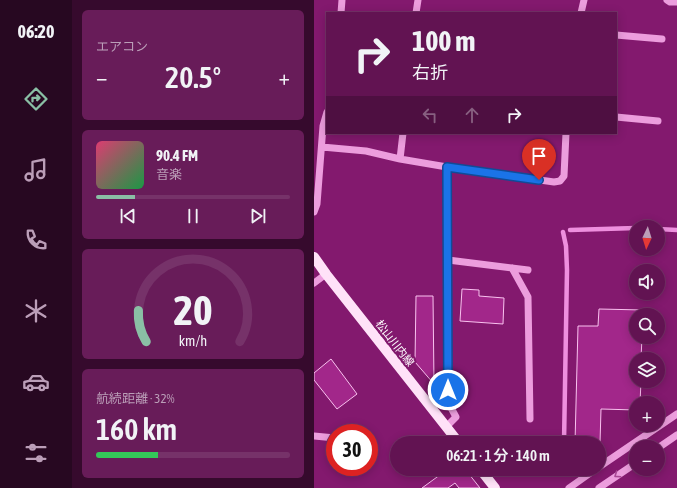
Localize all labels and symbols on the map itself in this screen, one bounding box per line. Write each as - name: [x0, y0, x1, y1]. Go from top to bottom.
- pin: [522, 139, 556, 180]
- north arrow: [629, 220, 665, 256]
- street label: 松山川内線: [373, 318, 417, 368]
- position arrow: [427, 369, 469, 411]
- speed limit sign: 30: [326, 424, 378, 476]
- one-way arrow: [615, 470, 622, 477]

